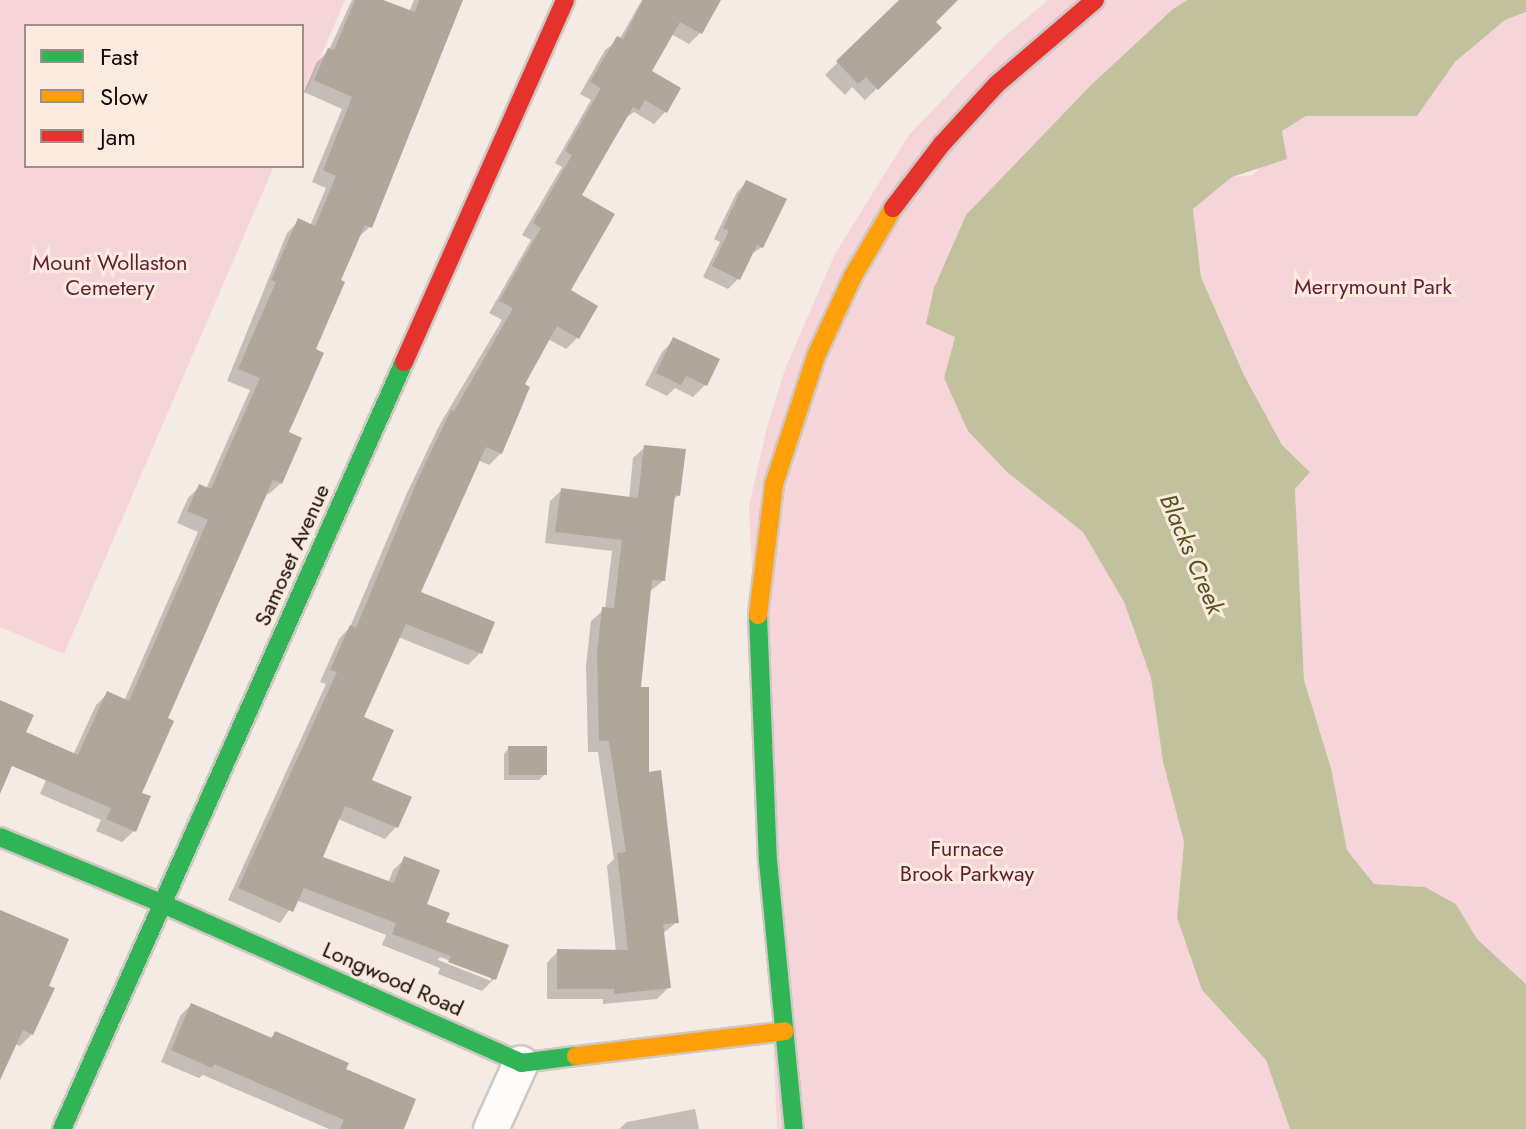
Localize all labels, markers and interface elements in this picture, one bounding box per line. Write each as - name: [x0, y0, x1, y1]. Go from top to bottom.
- legend: [24, 24, 304, 168]
- text: Fast: [100, 39, 138, 74]
- text: Slow: [100, 79, 148, 114]
- text: Jam: [100, 119, 136, 154]
- park label: Mount Wollaston Cemetery: [32, 249, 188, 300]
- park label: Merrymount Park: [1294, 274, 1452, 300]
- street label: Samoset Avenue: [249, 480, 335, 630]
- water label: Blacks Creek: [1154, 490, 1230, 618]
- park label: Furnace Brook Parkway: [900, 835, 1034, 886]
- street label: Longwood Road: [319, 936, 467, 1022]

